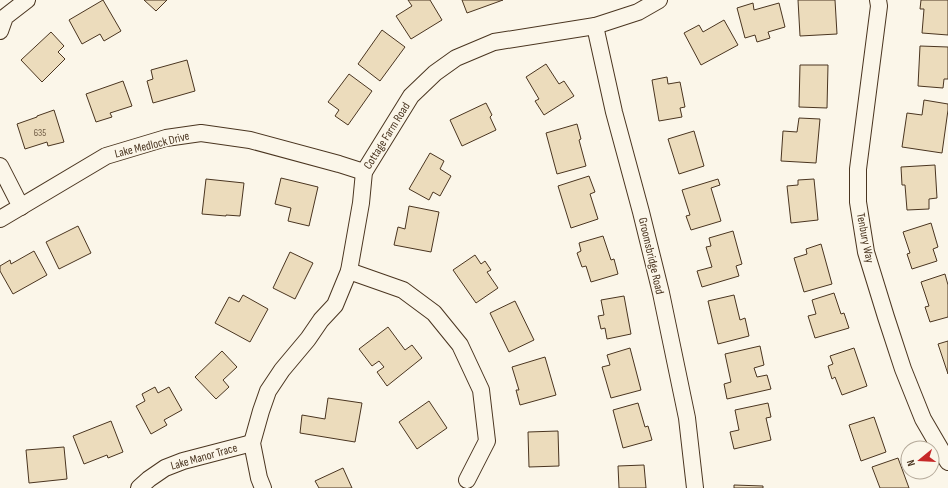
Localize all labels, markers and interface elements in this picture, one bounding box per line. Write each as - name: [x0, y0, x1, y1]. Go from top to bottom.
- street label: Cottage Farm Road: [360, 100, 414, 172]
- house number: 635: [34, 127, 46, 139]
- street label: Lake Medlock Drive: [113, 128, 191, 162]
- street label: Tenbury Way: [853, 212, 877, 265]
- street label: Groomsbridge Road: [635, 216, 667, 296]
- street label: Lake Manor Trace: [169, 440, 239, 474]
- north arrow: [900, 440, 940, 480]
- text: N: [904, 458, 918, 468]

